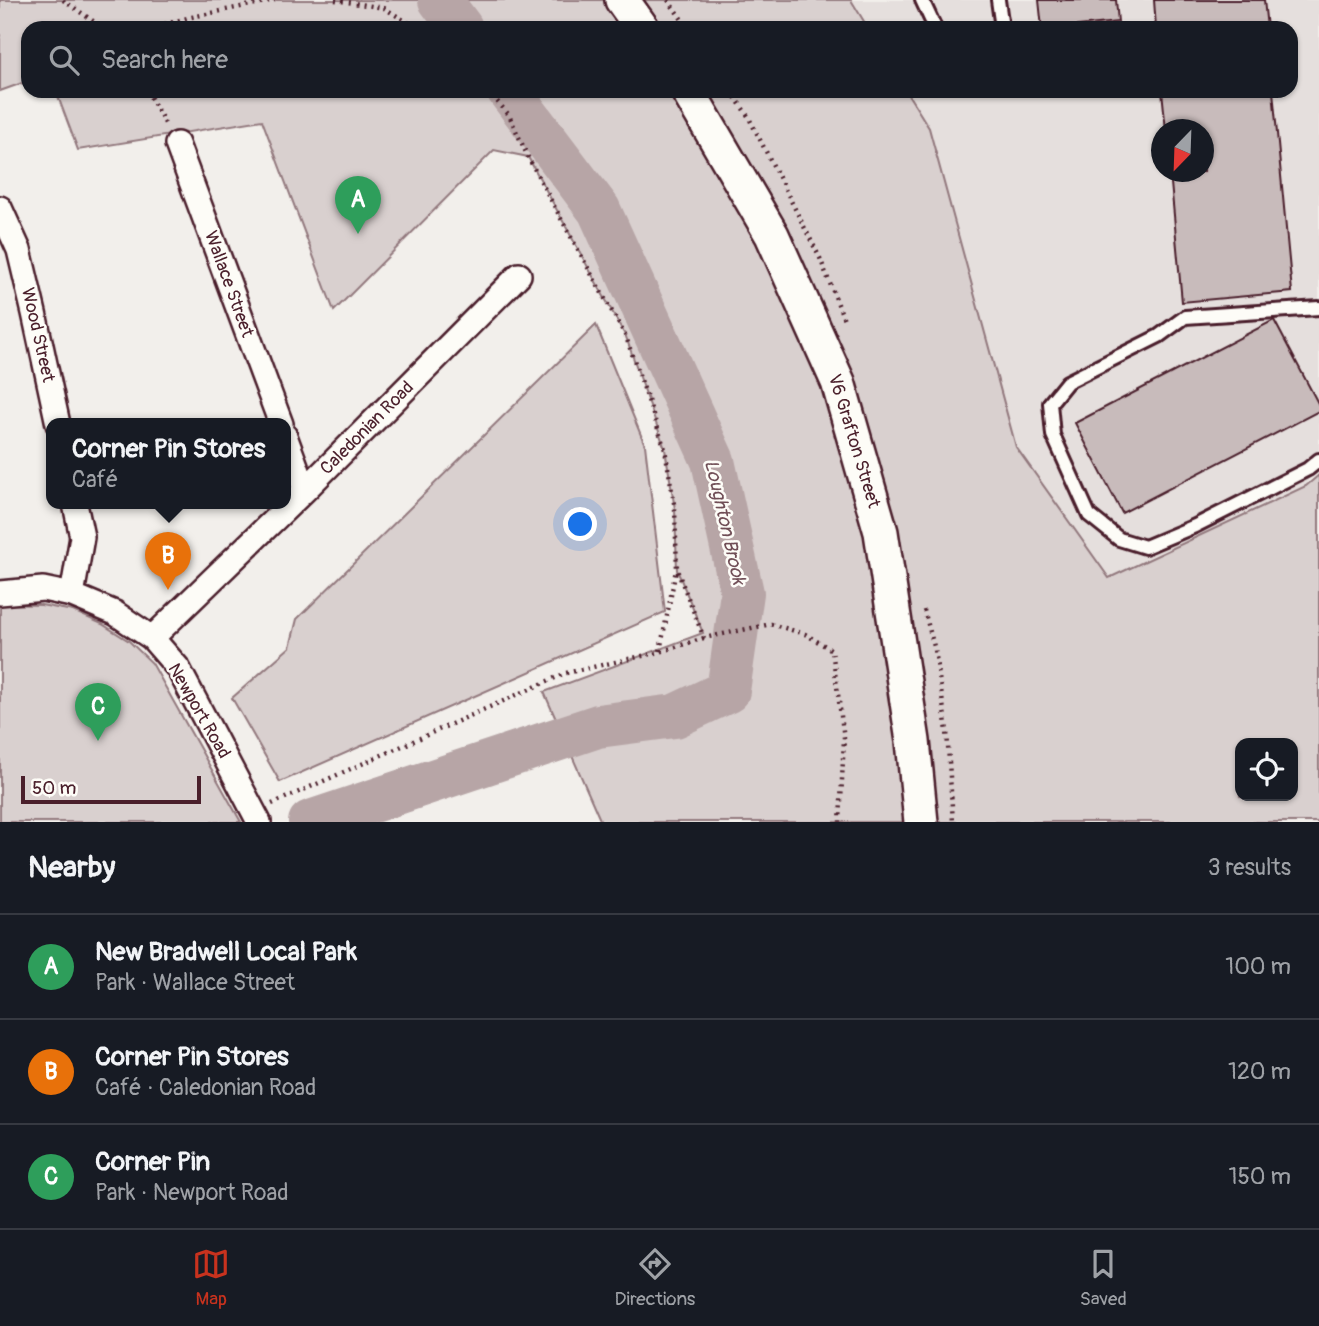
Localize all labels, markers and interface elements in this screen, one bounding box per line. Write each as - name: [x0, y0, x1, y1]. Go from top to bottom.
- search box: [21, 21, 1298, 98]
- icon: search: [45, 41, 83, 79]
- text: Search here: [101, 44, 228, 76]
- north arrow: [1151, 119, 1214, 182]
- pin: A: [335, 176, 381, 234]
- street label: Wallace Street: [199, 228, 259, 341]
- street label: Wood Street: [16, 286, 60, 385]
- street label: V6 Grafton Street: [823, 371, 886, 511]
- street label: Caledonian Road: [315, 376, 419, 480]
- popup: [46, 418, 291, 509]
- text: Corner Pin Stores: [72, 433, 265, 465]
- water label: Loughton Brook: [699, 457, 751, 589]
- text: Café: [72, 465, 118, 494]
- your location: [563, 507, 597, 541]
- pin: B: [145, 532, 191, 590]
- street label: Newport Road: [162, 659, 236, 763]
- pin: C: [75, 683, 121, 741]
- map controls: [1235, 738, 1298, 801]
- button: locate: [1235, 738, 1298, 801]
- scale bar: [21, 773, 201, 805]
- text: 50 m: [32, 776, 76, 800]
- text: Nearby: [28, 849, 115, 886]
- text: 3 results: [1208, 853, 1291, 882]
- text: New Bradwell Local Park: [95, 936, 357, 968]
- text: A: [44, 952, 58, 981]
- text: 100 m: [1225, 952, 1291, 981]
- text: Park · Wallace Street: [95, 968, 295, 997]
- text: Corner Pin Stores: [95, 1041, 289, 1073]
- text: B: [44, 1057, 58, 1086]
- text: 120 m: [1228, 1057, 1291, 1086]
- text: Café · Caledonian Road: [95, 1073, 316, 1102]
- text: Corner Pin: [95, 1146, 210, 1178]
- text: C: [44, 1162, 58, 1191]
- text: 150 m: [1228, 1162, 1291, 1191]
- text: Park · Newport Road: [95, 1178, 288, 1207]
- tab: Map: [192, 1245, 230, 1311]
- tab: Directions: [615, 1245, 695, 1311]
- tab: Saved: [1080, 1245, 1127, 1311]

